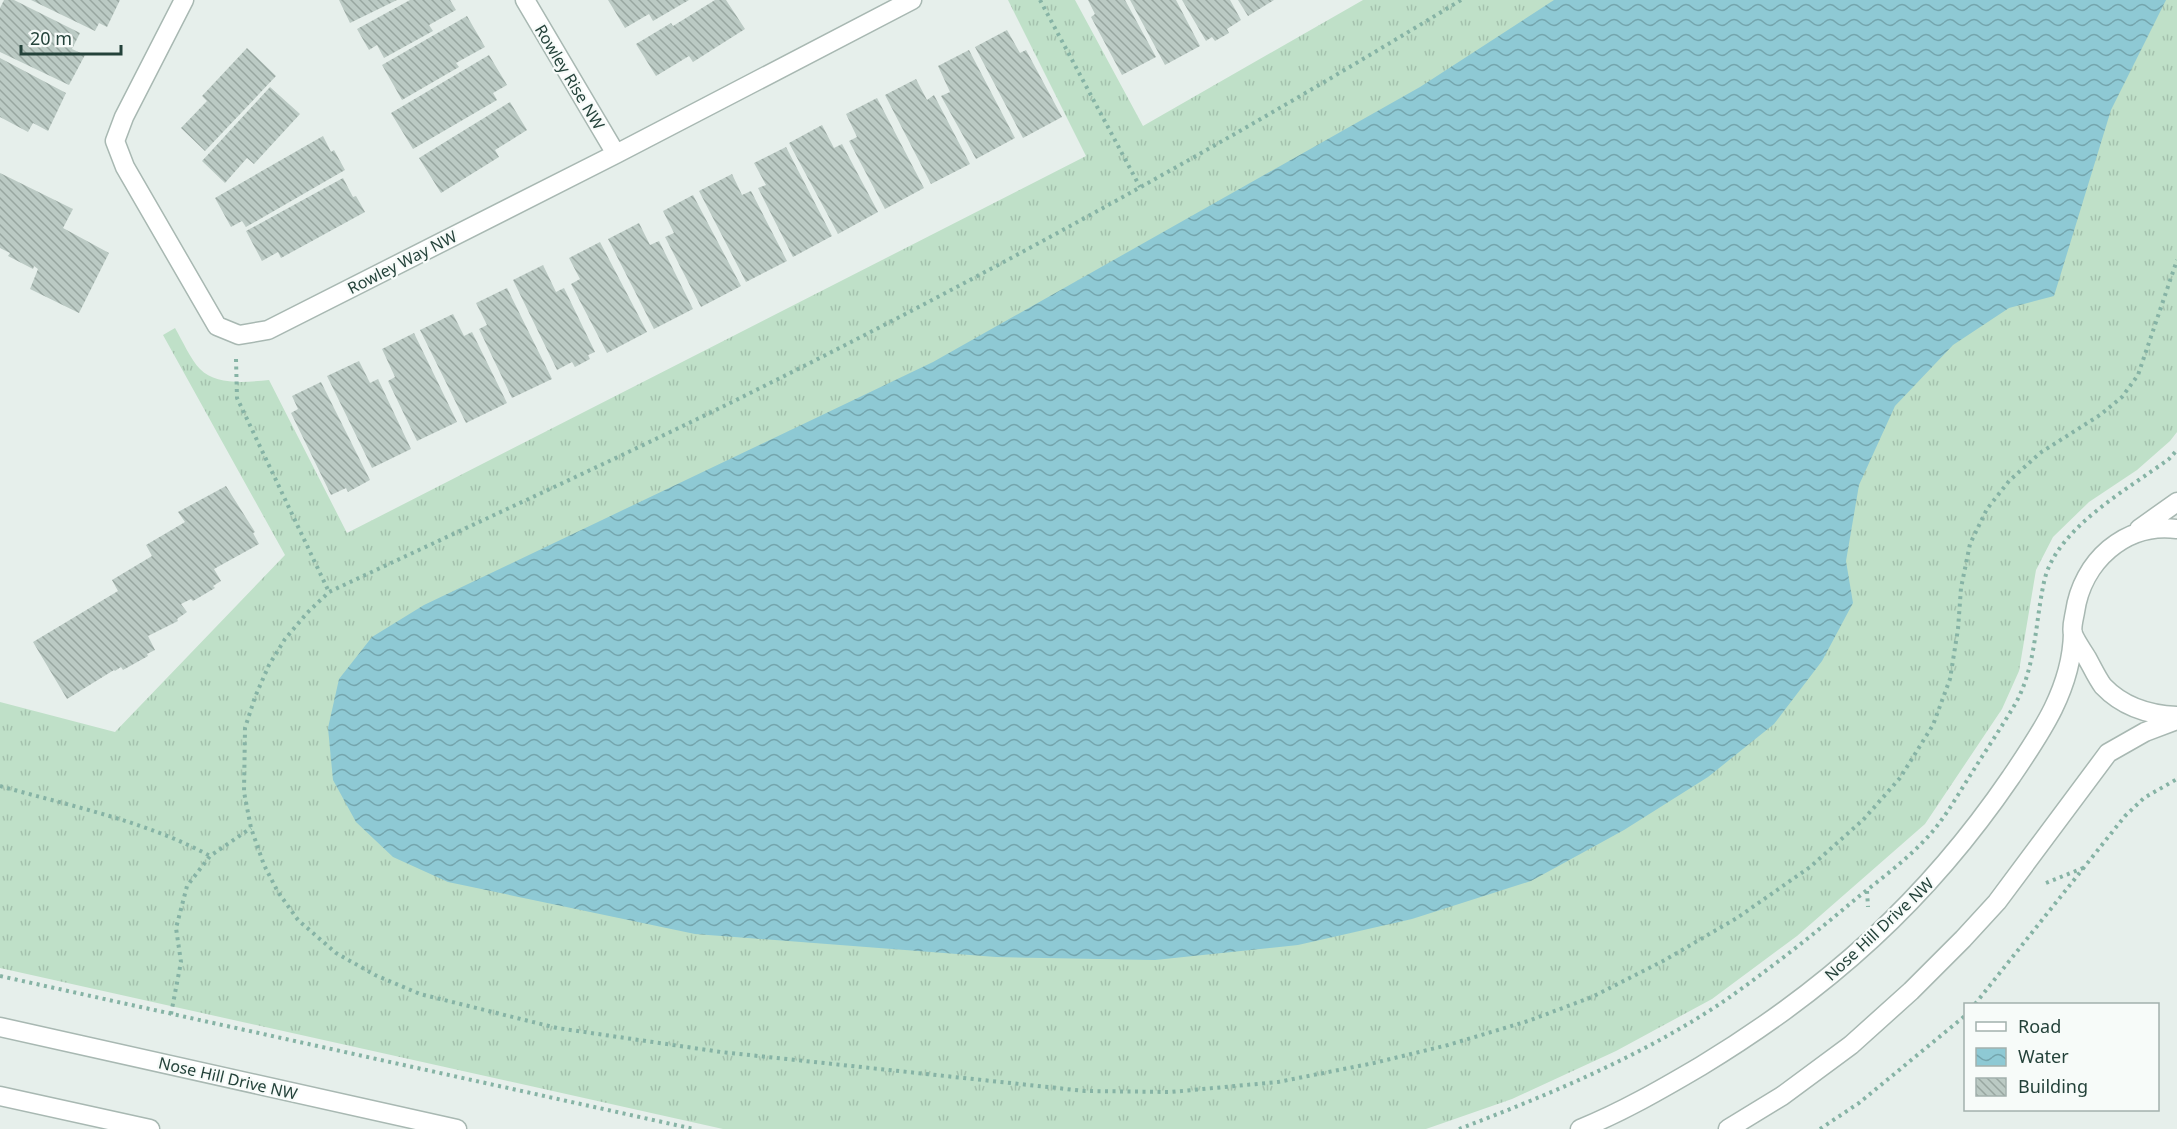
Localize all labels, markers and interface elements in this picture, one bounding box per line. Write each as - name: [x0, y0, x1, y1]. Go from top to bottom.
- scale bar: [21, 18, 122, 56]
- street label: Rowley Rise NW: [530, 20, 610, 134]
- text: 20 m: [30, 26, 72, 50]
- street label: Rowley Way NW: [344, 225, 461, 299]
- street label: Nose Hill Drive NW: [1820, 873, 1938, 985]
- legend: [1964, 1003, 2159, 1111]
- text: Road: [2018, 1014, 2061, 1038]
- text: Water: [2018, 1044, 2069, 1068]
- street label: Nose Hill Drive NW: [156, 1051, 300, 1105]
- text: Building: [2018, 1074, 2088, 1098]

